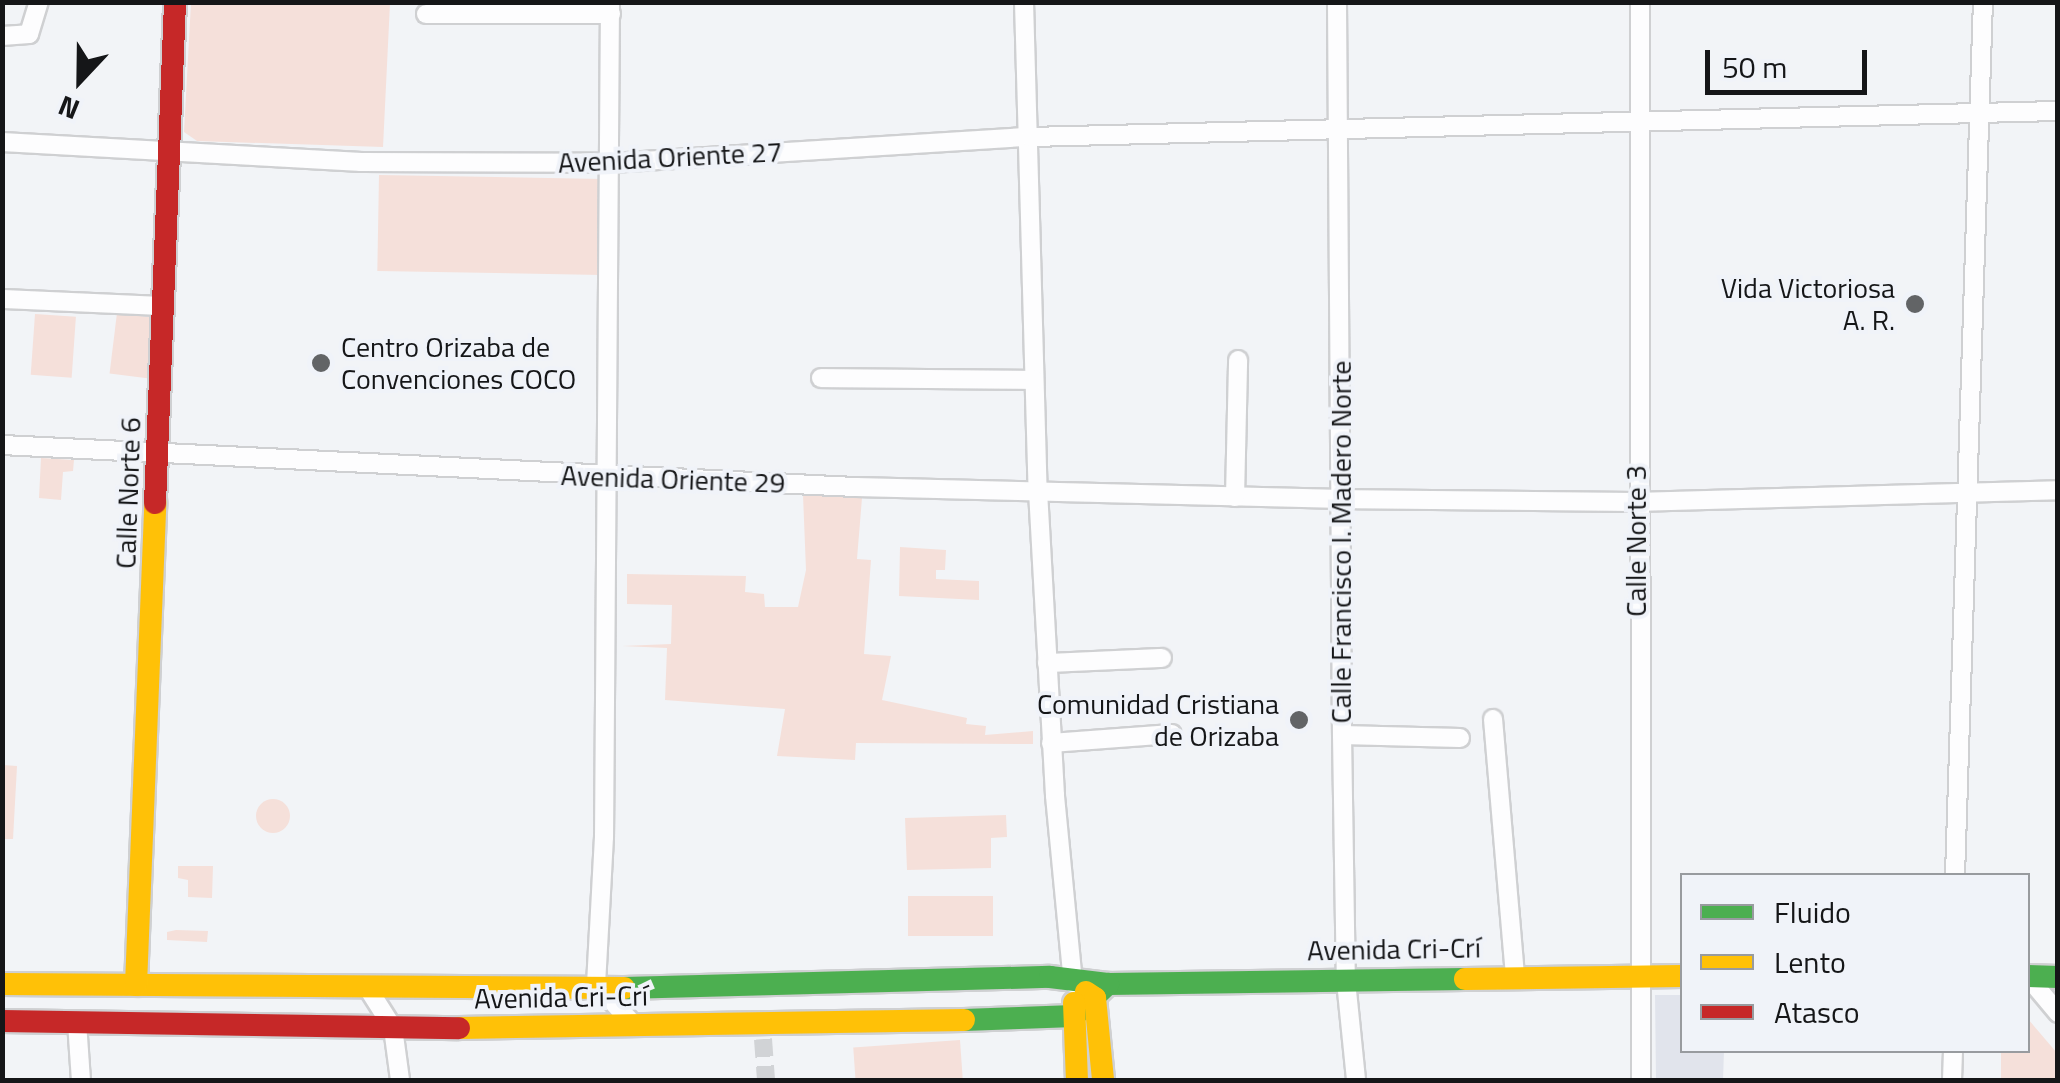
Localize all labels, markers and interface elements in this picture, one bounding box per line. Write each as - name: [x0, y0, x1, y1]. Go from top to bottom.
- north arrow: [30, 30, 130, 130]
- scale bar: [1710, 30, 1872, 92]
- text: 50 m: [1722, 44, 1787, 90]
- text: N: [52, 85, 86, 132]
- street label: Avenida Oriente 27: [557, 134, 783, 180]
- place label: Vida Victoriosa A. R.: [1721, 271, 1895, 337]
- marker: Vida Victoriosa A. R.: [1904, 293, 1926, 315]
- place label: Centro Orizaba de Convenciones COCO: [341, 330, 576, 396]
- marker: Centro Orizaba de Convenciones COCO: [310, 352, 332, 374]
- street label: Calle Francisco I. Madero Norte: [1324, 361, 1358, 723]
- street label: Calle Norte 6: [109, 417, 147, 569]
- street label: Avenida Oriente 29: [560, 458, 786, 500]
- street label: Calle Norte 3: [1619, 465, 1653, 617]
- place label: Comunidad Cristiana de Orizaba: [1037, 687, 1279, 753]
- marker: Comunidad Cristiana de Orizaba: [1288, 709, 1310, 731]
- legend: [1680, 873, 2030, 1053]
- text: Fluido: [1774, 889, 1851, 935]
- street label: Avenida Cri-Crí: [1307, 931, 1481, 967]
- text: Lento: [1774, 939, 1846, 985]
- street label: Avenida Cri-Crí: [474, 979, 648, 1015]
- text: Atasco: [1774, 989, 1860, 1035]

